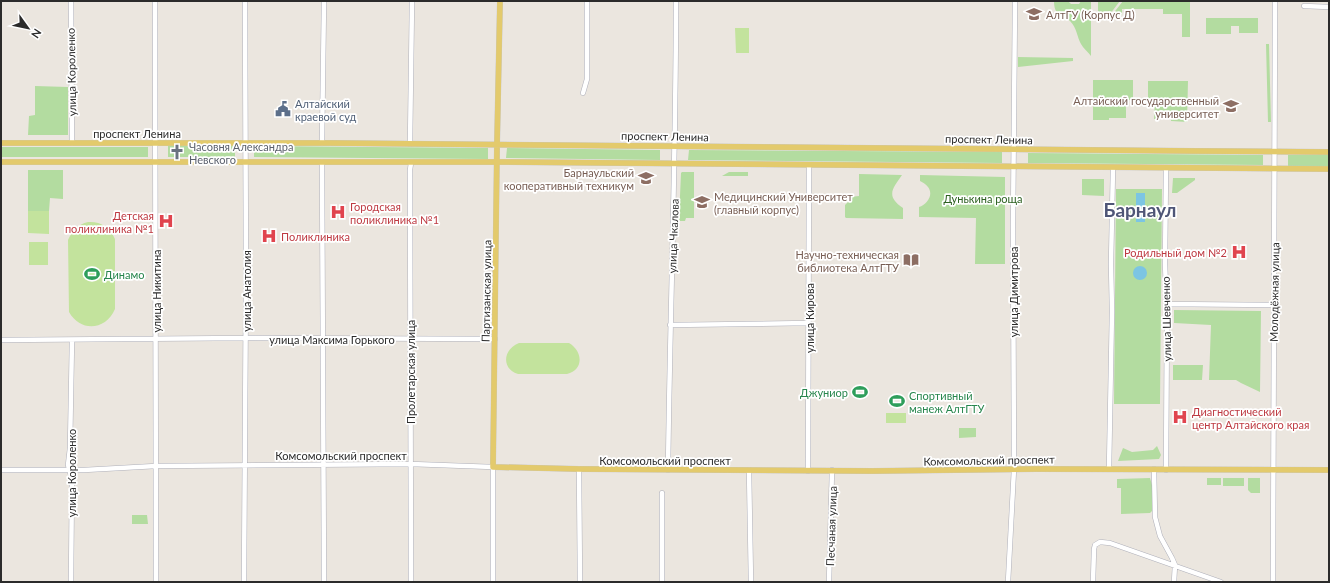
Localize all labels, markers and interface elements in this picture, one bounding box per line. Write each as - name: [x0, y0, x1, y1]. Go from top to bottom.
- school or university icon: АлтГУ (Корпус Д): [1025, 5, 1043, 23]
- north arrow: [8, 8, 48, 48]
- place label: АлтГУ (Корпус Д): [1046, 8, 1135, 21]
- text: N: [29, 27, 45, 41]
- street label: улица Короленко: [64, 28, 78, 116]
- place label: Алтайский государственный университет: [1073, 94, 1219, 120]
- place label: Алтайский краевой суд: [295, 97, 356, 123]
- school or university icon: Алтайский государственный университет: [1222, 97, 1240, 115]
- public building icon: Алтайский краевой суд: [274, 100, 292, 118]
- street label: проспект Ленина: [93, 127, 181, 140]
- street label: проспект Ленина: [621, 129, 709, 143]
- street label: проспект Ленина: [945, 132, 1033, 146]
- place label: Часовня Александра Невского: [189, 140, 293, 166]
- church icon: Часовня Александра Невского: [168, 143, 186, 161]
- place label: Барнаульский кооперативный техникум: [504, 166, 634, 192]
- school or university icon: Барнаульский кооперативный техникум: [637, 169, 655, 187]
- place label: Медицинский Университет (главный корпус): [714, 190, 853, 216]
- park label: Дунькина роща: [943, 192, 1023, 205]
- school or university icon: Медицинский Университет (главный корпус): [693, 193, 711, 211]
- street label: улица Чкалова: [665, 198, 681, 274]
- district label: Барнаул: [1104, 198, 1176, 221]
- place label: Городская поликлиника №1: [350, 200, 439, 226]
- hospital icon: Городская поликлиника №1: [329, 203, 347, 221]
- place label: Детская поликлиника №1: [65, 209, 154, 235]
- hospital icon: Детская поликлиника №1: [157, 212, 175, 230]
- hospital icon: Поликлиника: [260, 227, 278, 245]
- place label: Поликлиника: [281, 230, 350, 243]
- street label: Партизанская улица: [479, 240, 493, 342]
- street label: Молодёжная улица: [1267, 242, 1281, 342]
- hospital icon: Родильный дом №2: [1230, 243, 1248, 261]
- place label: Родильный дом №2: [1124, 246, 1227, 259]
- street label: улица Димитрова: [1007, 247, 1020, 337]
- place label: Научно-техническая библиотека АлтГТУ: [795, 248, 899, 274]
- street label: улица Никитина: [150, 249, 163, 333]
- street label: улица Анатолия: [240, 250, 253, 332]
- library icon: Научно-техническая библиотека АлтГТУ: [902, 251, 920, 269]
- sports icon: Динамо: [83, 265, 101, 283]
- place label: Динамо: [104, 268, 145, 281]
- street label: улица Шевченко: [1159, 276, 1173, 362]
- street label: улица Кирова: [803, 283, 816, 353]
- street label: Пролетарская улица: [404, 320, 417, 424]
- street label: улица Максима Горького: [269, 333, 395, 346]
- sports icon: Джуниор: [851, 383, 869, 401]
- place label: Джуниор: [800, 386, 848, 399]
- place label: Спортивный манеж АлтГТУ: [909, 389, 985, 415]
- sports icon: Спортивный манеж АлтГТУ: [888, 392, 906, 410]
- place label: Диагностический центр Алтайского края: [1192, 405, 1309, 431]
- hospital icon: Диагностический центр Алтайского края: [1171, 408, 1189, 426]
- street label: улица Короленко: [65, 429, 78, 517]
- street label: Комсомольский проспект: [275, 449, 407, 462]
- street label: Комсомольский проспект: [923, 452, 1055, 468]
- street label: Комсомольский проспект: [599, 454, 731, 467]
- street label: Песчаная улица: [823, 486, 839, 566]

